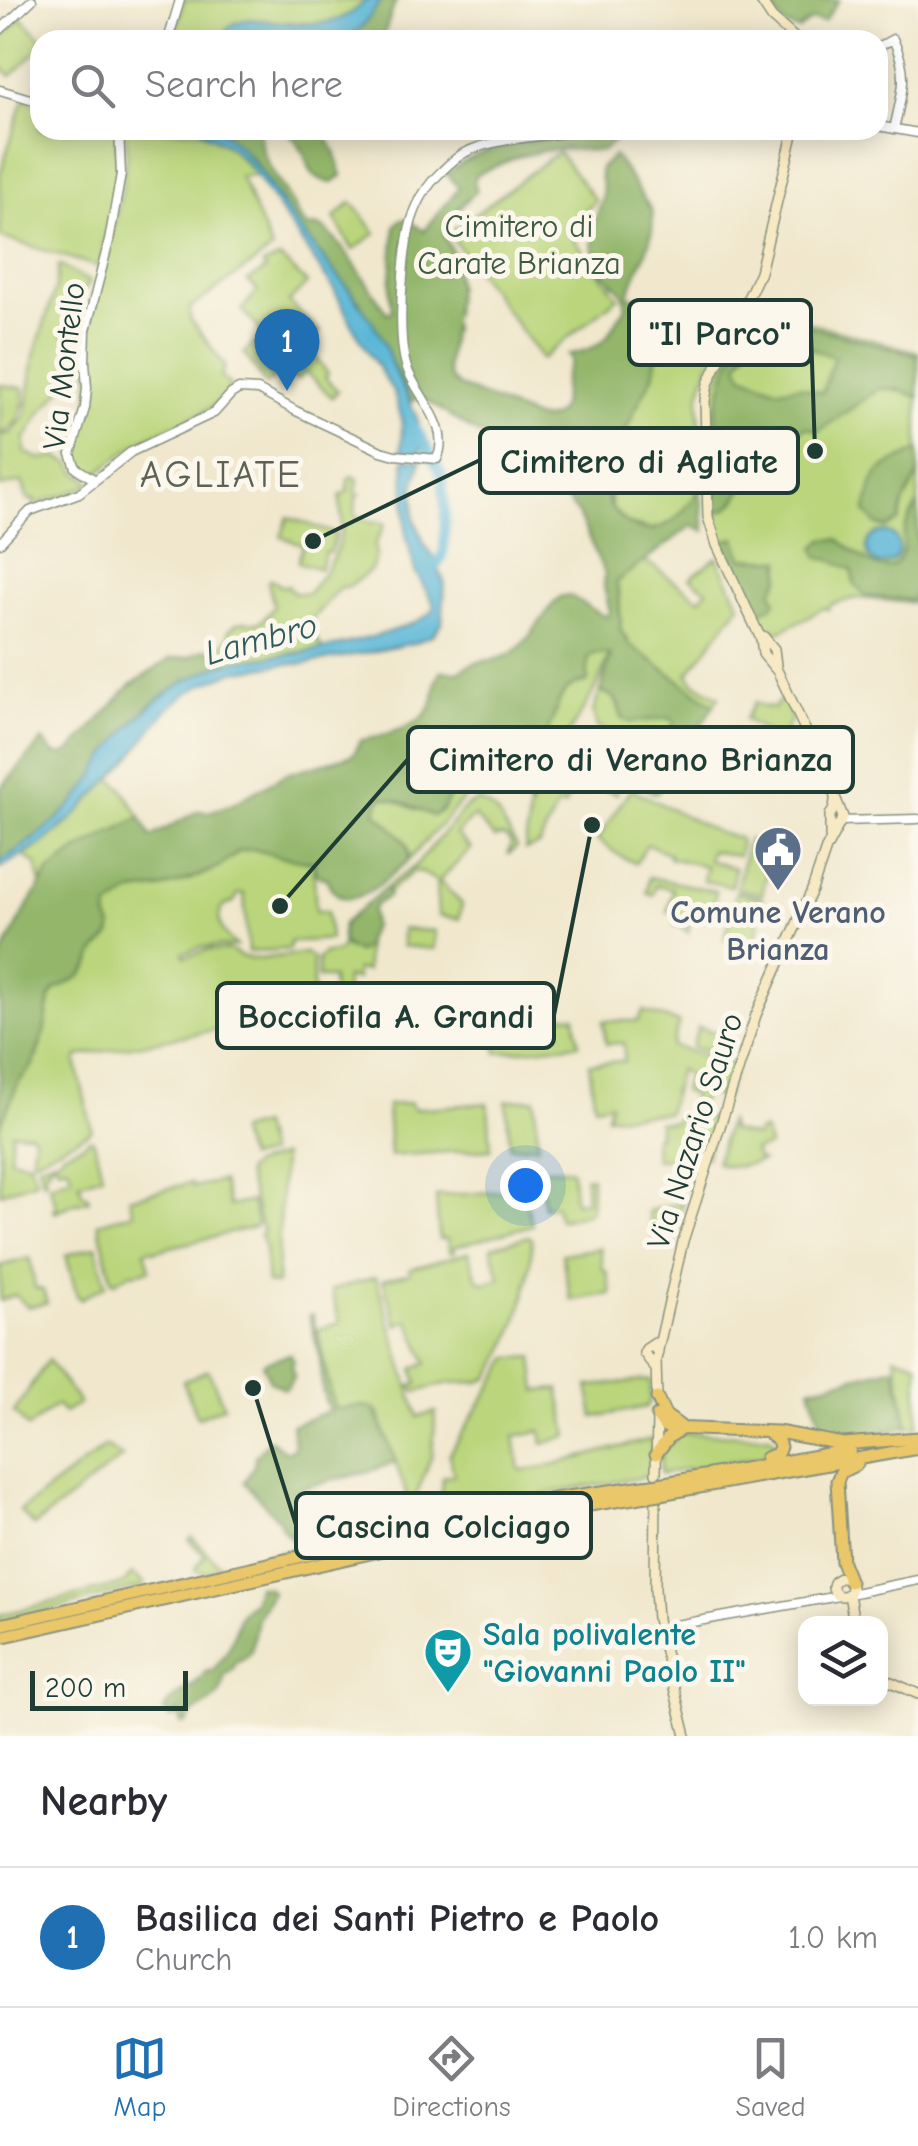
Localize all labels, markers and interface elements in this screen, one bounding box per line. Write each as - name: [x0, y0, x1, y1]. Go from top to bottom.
- search box: [30, 30, 888, 140]
- icon: search: [65, 58, 120, 113]
- text: Search here: [145, 63, 343, 107]
- park label: Cimitero di Carate Brianza: [417, 208, 621, 282]
- street label: Via Montello: [35, 280, 93, 452]
- callout: "Il Parco": [629, 300, 811, 365]
- pin: 1: [254, 308, 320, 391]
- text: "Il Parco": [649, 313, 791, 354]
- callout: Cimitero di Agliate: [480, 428, 798, 493]
- text: Cimitero di Agliate: [500, 441, 778, 482]
- district label: AGLIATE: [140, 453, 302, 497]
- water label: Lambro: [200, 604, 322, 674]
- callout: Cimitero di Verano Brianza: [408, 727, 853, 792]
- text: Cimitero di Verano Brianza: [429, 739, 833, 780]
- public building icon: Comune Verano Brianza: [752, 824, 804, 892]
- place label: Comune Verano Brianza: [670, 894, 886, 968]
- callout: Bocciofila A. Grandi: [217, 983, 554, 1048]
- text: Bocciofila A. Grandi: [238, 996, 534, 1037]
- street label: Via Nazario Sauro: [639, 1008, 751, 1254]
- your location: [500, 1160, 551, 1211]
- callout: Cascina Colciago: [296, 1493, 591, 1558]
- text: Cascina Colciago: [315, 1506, 571, 1547]
- place label: Sala polivalente "Giovanni Paolo II": [483, 1616, 746, 1690]
- map controls: [798, 1616, 888, 1706]
- button: layers: [798, 1616, 888, 1706]
- theatre icon: Sala polivalente "Giovanni Paolo II": [422, 1626, 474, 1694]
- scale bar: [30, 1666, 188, 1710]
- text: 200 m: [45, 1672, 126, 1704]
- text: Nearby: [40, 1777, 167, 1826]
- text: Basilica dei Santi Pietro e Paolo: [135, 1897, 659, 1941]
- text: 1: [66, 1919, 79, 1956]
- text: 1.0 km: [788, 1919, 878, 1956]
- text: Church: [135, 1941, 232, 1978]
- tab: Map: [112, 2031, 167, 2123]
- tab: Directions: [392, 2031, 511, 2123]
- tab: Saved: [736, 2031, 806, 2123]

